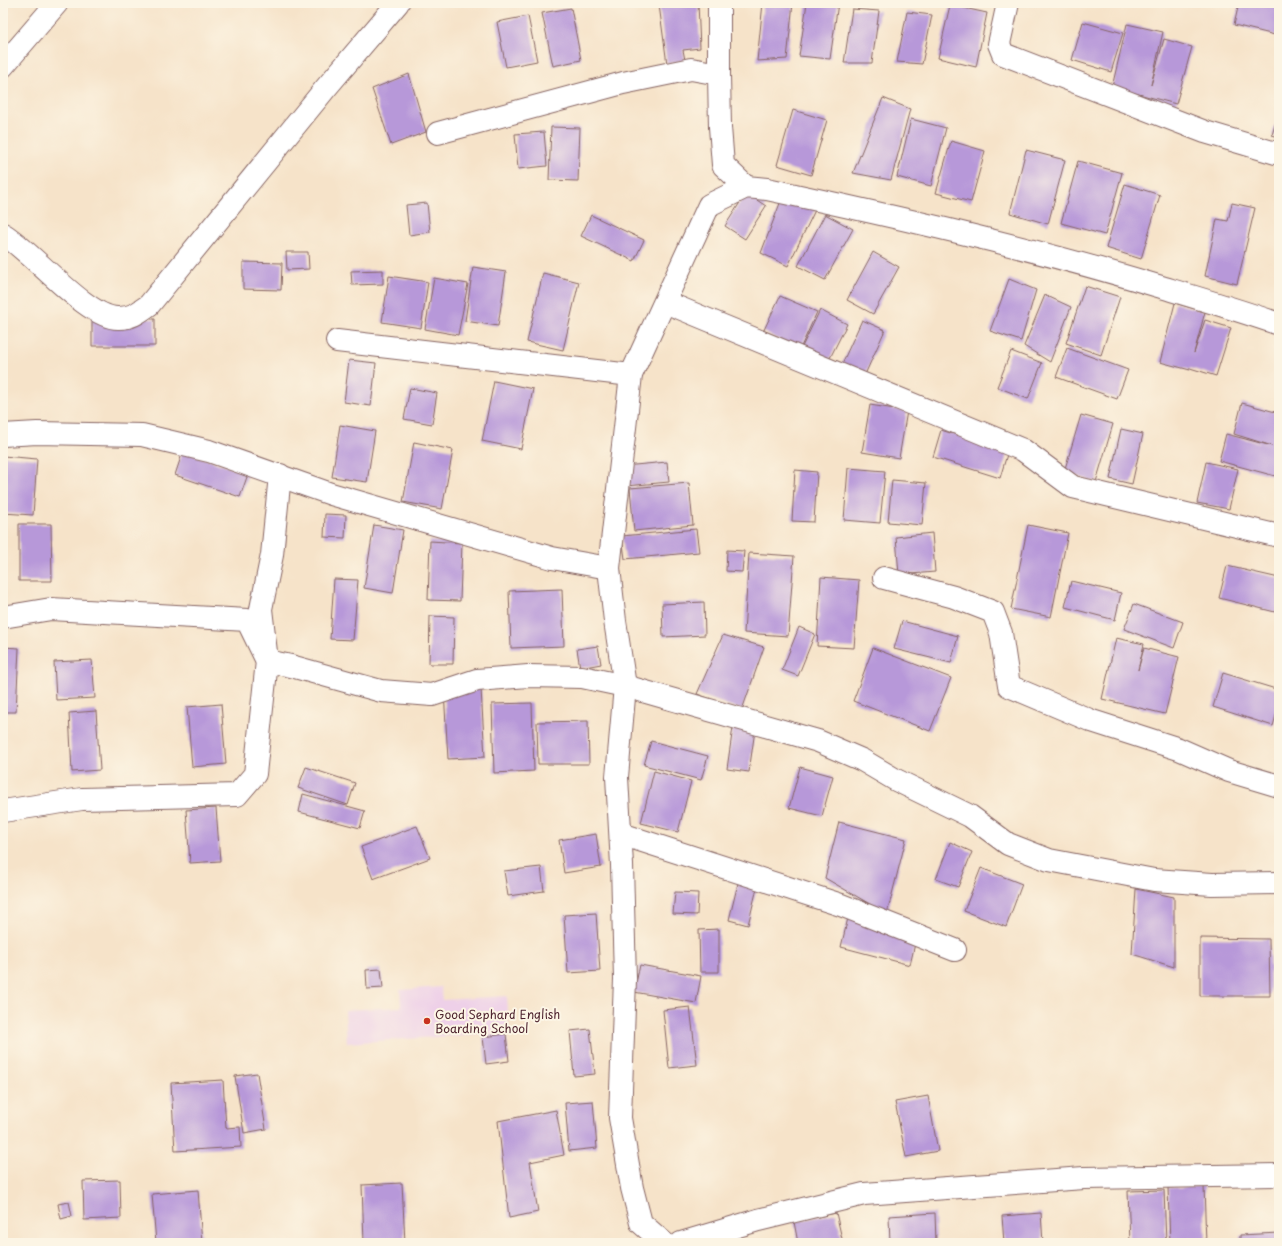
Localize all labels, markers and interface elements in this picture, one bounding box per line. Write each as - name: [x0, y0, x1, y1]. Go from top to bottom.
- place label: Good Sephard English Boarding School: [435, 1005, 560, 1037]
- marker: Good Sephard English Boarding School: [422, 1016, 432, 1026]

